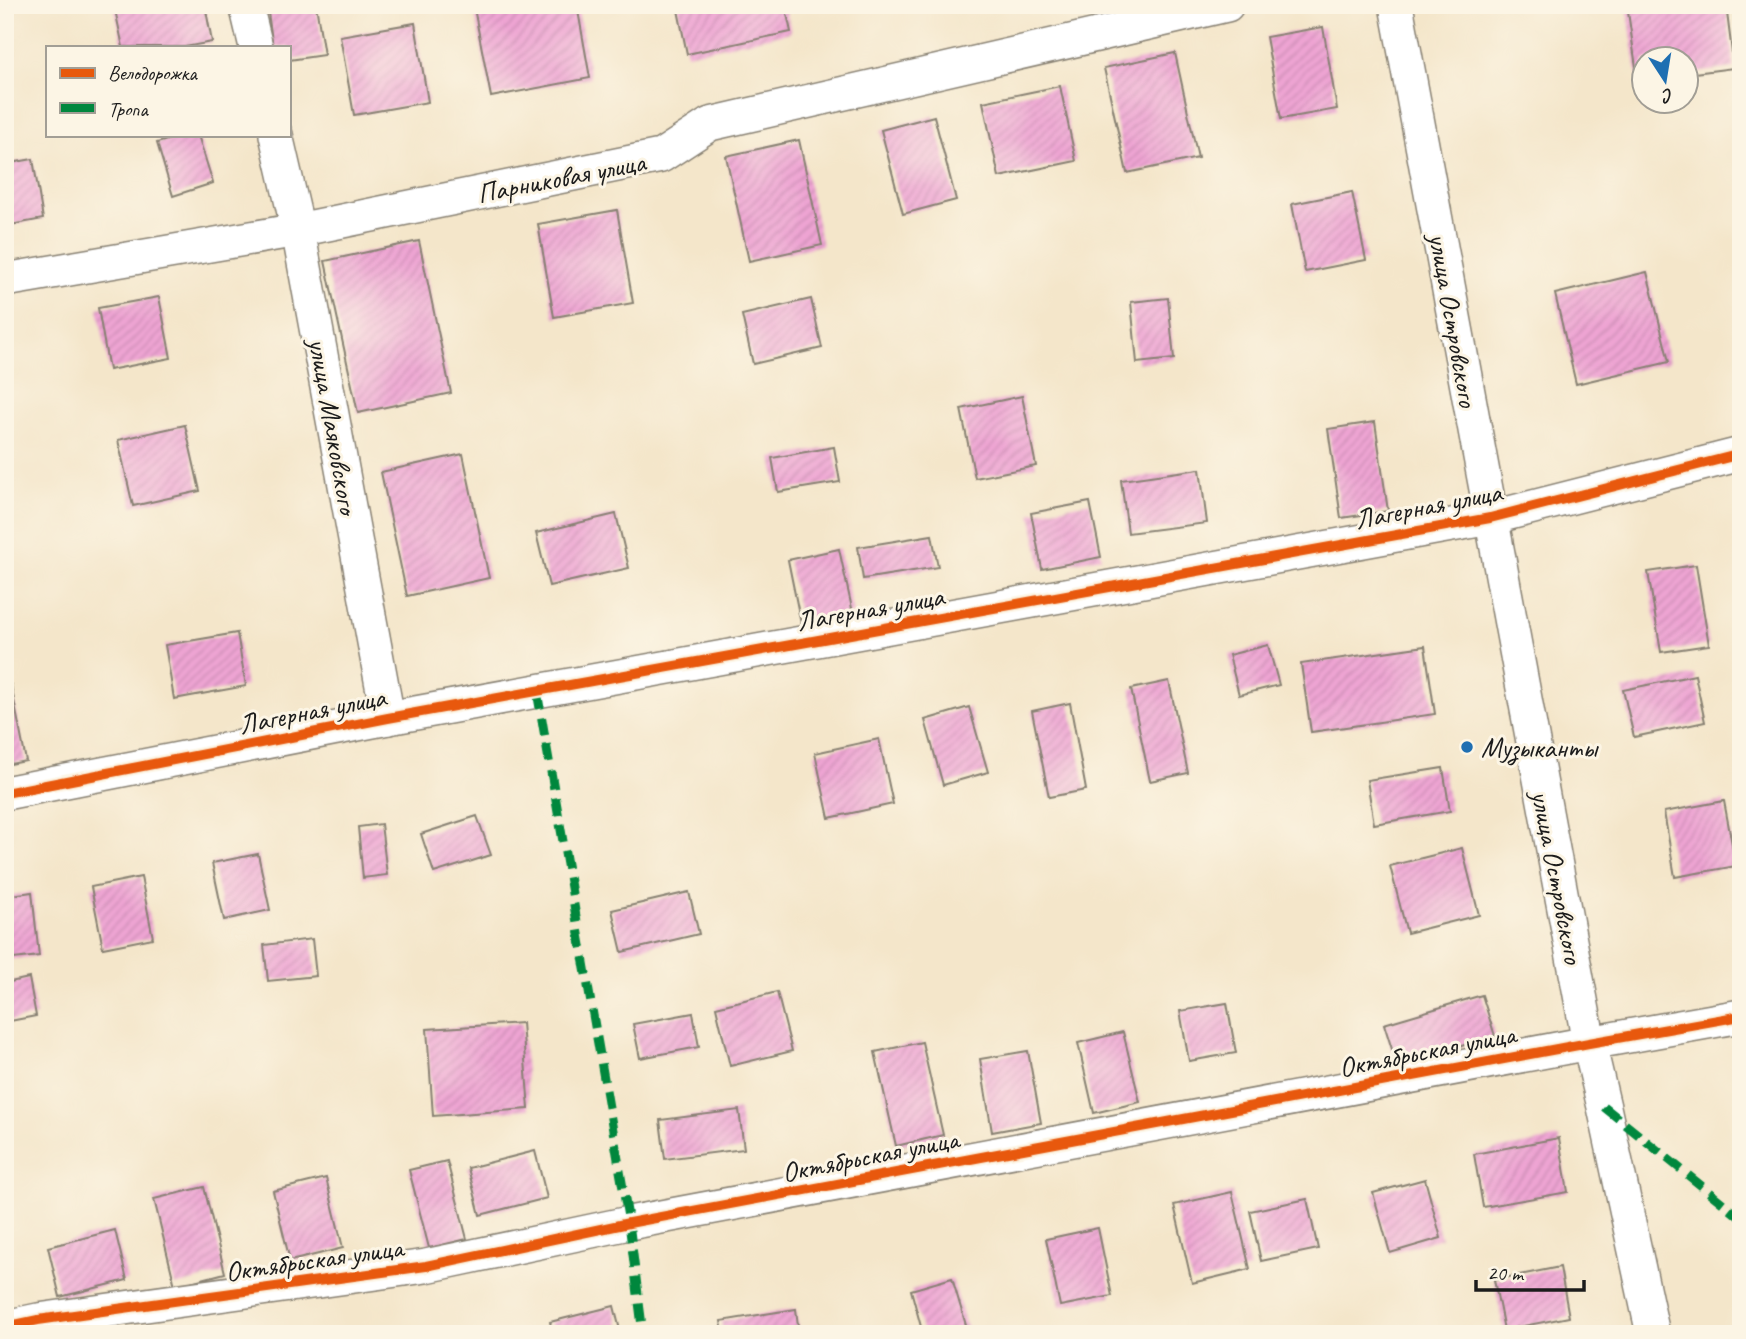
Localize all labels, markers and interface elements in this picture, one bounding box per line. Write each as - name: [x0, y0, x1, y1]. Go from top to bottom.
- legend: [46, 46, 290, 136]
- north arrow: [1630, 46, 1700, 116]
- text: Велодорожка: [108, 60, 198, 86]
- text: С: [1659, 83, 1675, 109]
- text: Тропа: [108, 96, 149, 122]
- street label: Парниковая улица: [474, 144, 650, 211]
- street label: улица Островского: [1421, 229, 1486, 412]
- street label: улица Маяковского: [300, 333, 367, 520]
- street label: Лагерная улица: [1352, 474, 1506, 537]
- street label: Лагерная улица: [794, 578, 948, 639]
- street label: Лагерная улица: [236, 679, 390, 742]
- place label: Музыканты: [1481, 730, 1599, 766]
- marker: Музыканты: [1459, 739, 1475, 755]
- street label: улица Островского: [1523, 786, 1592, 969]
- street label: Октябрьская улица: [1336, 1016, 1521, 1085]
- street label: Октябрьская улица: [779, 1121, 964, 1190]
- street label: Октябрьская улица: [223, 1229, 408, 1289]
- scale bar: [1476, 1248, 1585, 1292]
- text: 20 m: [1487, 1260, 1525, 1286]

